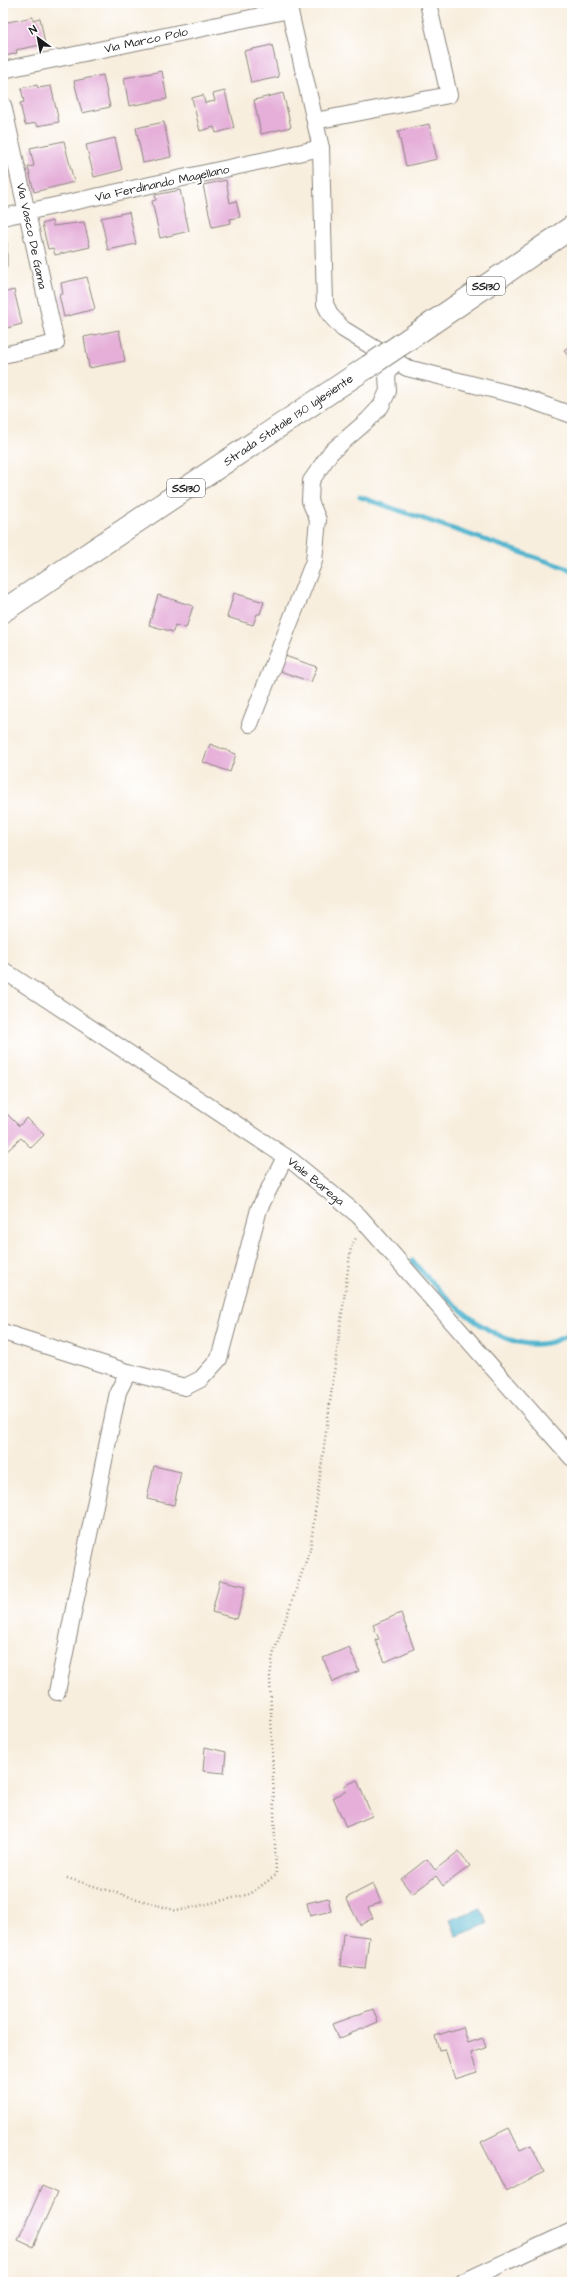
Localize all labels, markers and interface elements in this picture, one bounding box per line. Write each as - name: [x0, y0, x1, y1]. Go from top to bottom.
- north arrow: [18, 18, 58, 58]
- text: N: [26, 22, 40, 38]
- street label: Via Marco Polo: [103, 23, 190, 58]
- street label: Via Ferdinando Magellano: [93, 161, 231, 207]
- street label: Via Vasco De Gama: [12, 182, 51, 291]
- road number: SS130: [467, 277, 505, 295]
- street label: Strada Statale 130 Iglesiente: [220, 370, 358, 471]
- road number: SS130: [167, 479, 205, 497]
- street label: Viale Barega: [283, 1153, 348, 1210]

